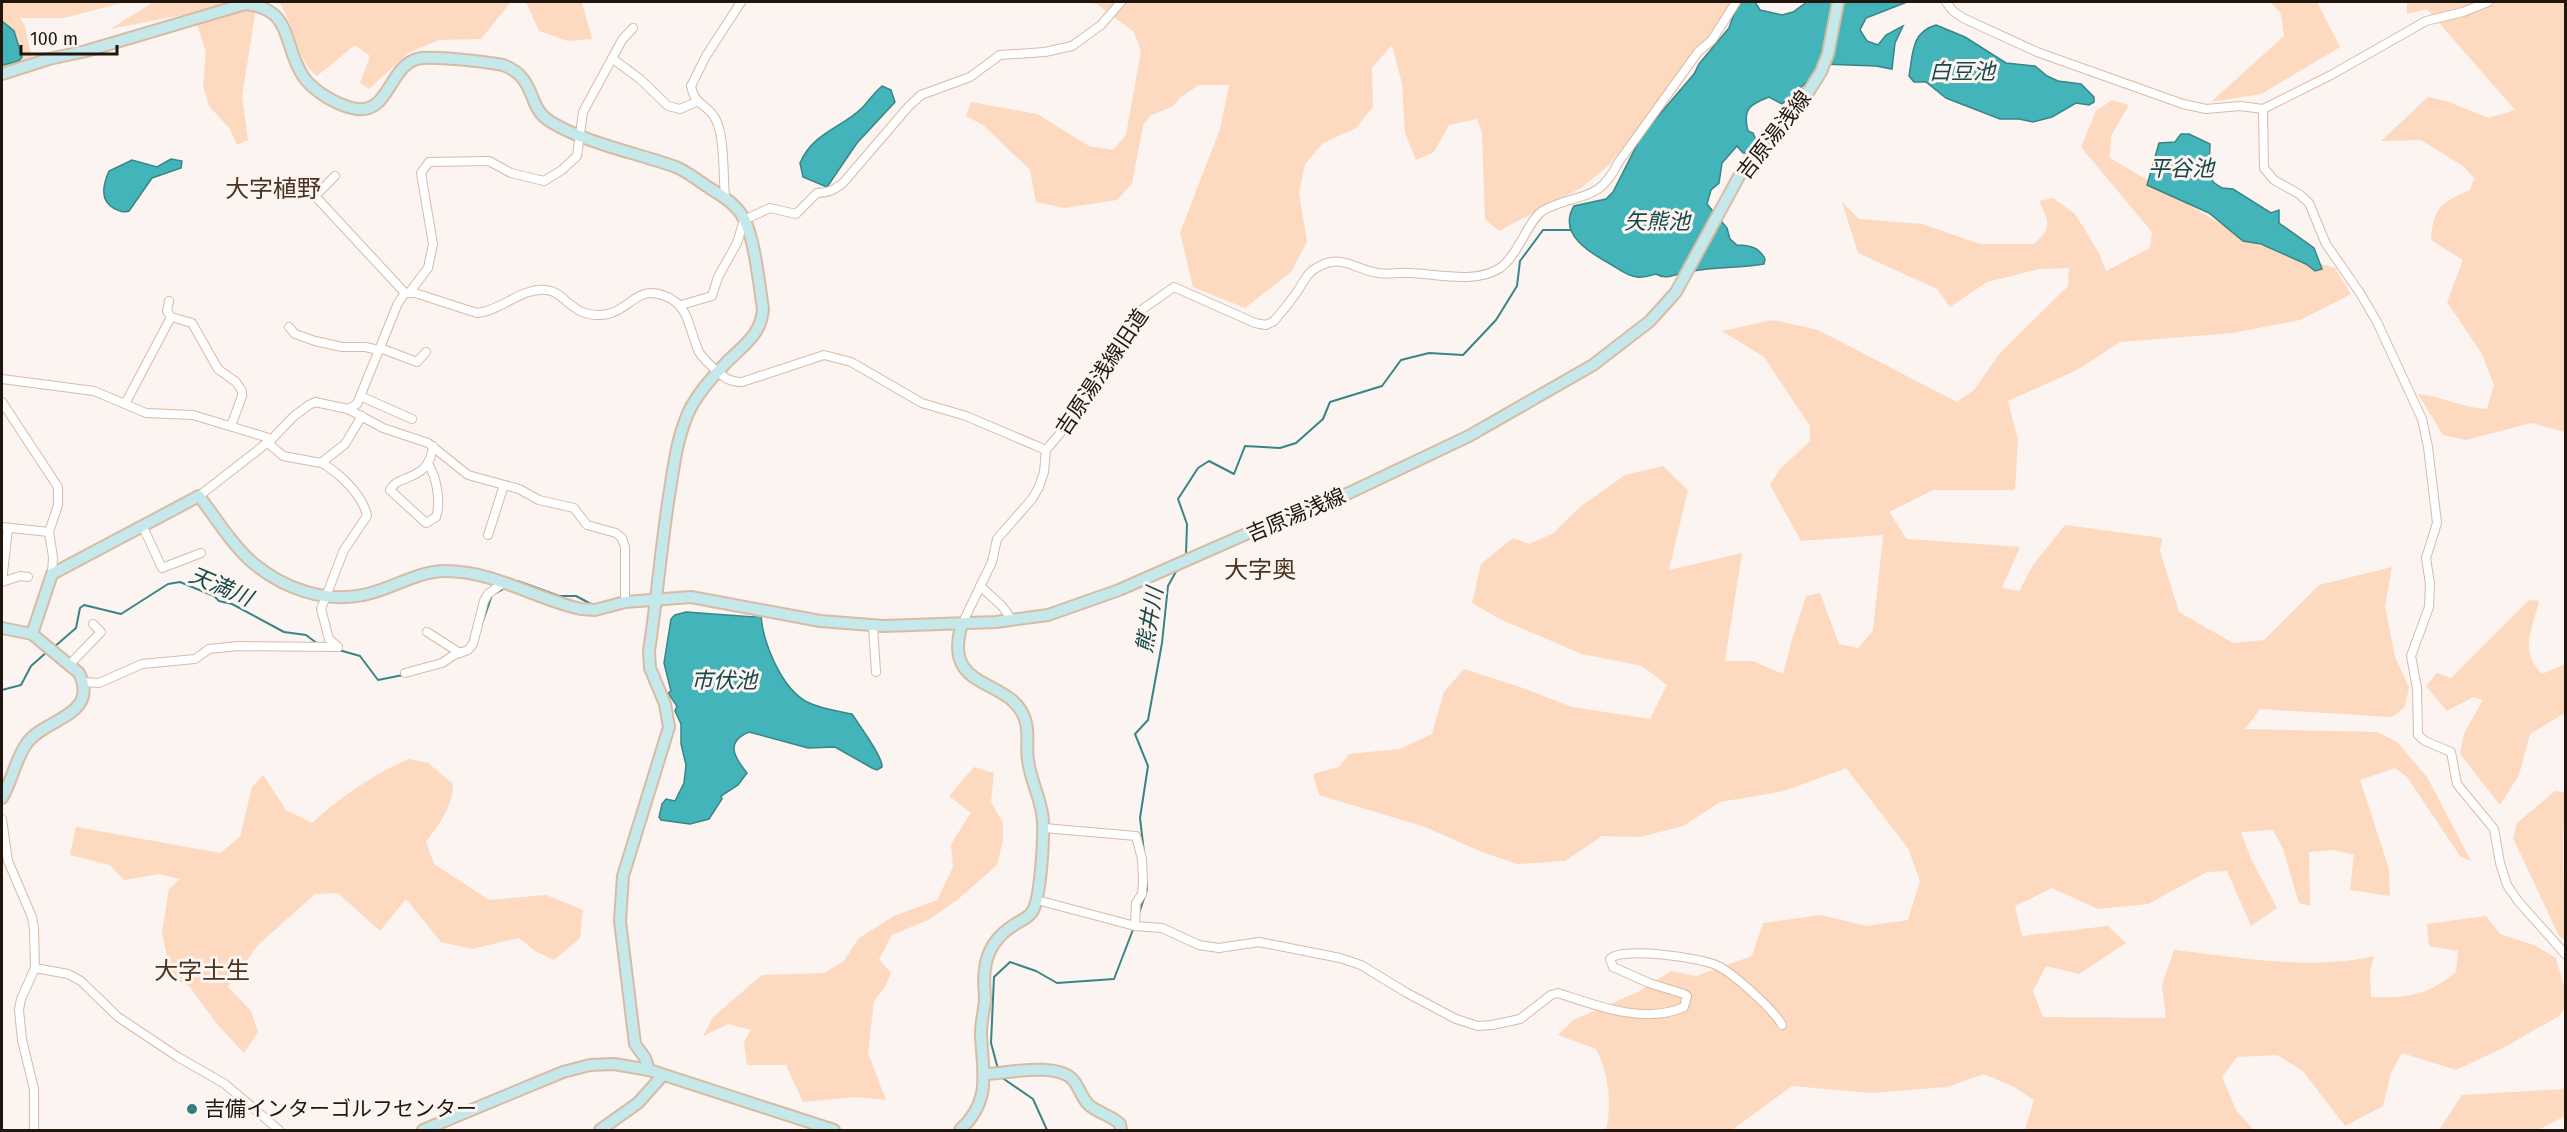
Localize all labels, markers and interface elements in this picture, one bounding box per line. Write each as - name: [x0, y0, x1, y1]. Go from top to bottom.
- scale bar: [21, 18, 117, 56]
- text: 100 m: [30, 28, 78, 50]
- water label: 白豆池: [1929, 58, 1997, 85]
- street label: 吉原湯浅線: [1731, 86, 1817, 184]
- water label: 平谷池: [2148, 155, 2216, 182]
- district label: 大字植野: [225, 175, 321, 203]
- water label: 矢熊池: [1624, 208, 1692, 235]
- street label: 吉原湯浅線旧道: [1050, 304, 1154, 440]
- street label: 吉原湯浅線: [1243, 483, 1349, 547]
- district label: 大字奥: [1224, 556, 1296, 584]
- water label: 天満川: [185, 561, 258, 613]
- water label: 熊井川: [1130, 583, 1169, 655]
- water label: 市伏池: [691, 667, 759, 694]
- district label: 大字土生: [154, 957, 250, 985]
- place label: 吉備インターゴルフセンター: [204, 1096, 477, 1122]
- marker: 吉備インターゴルフセンター: [185, 1102, 199, 1116]

